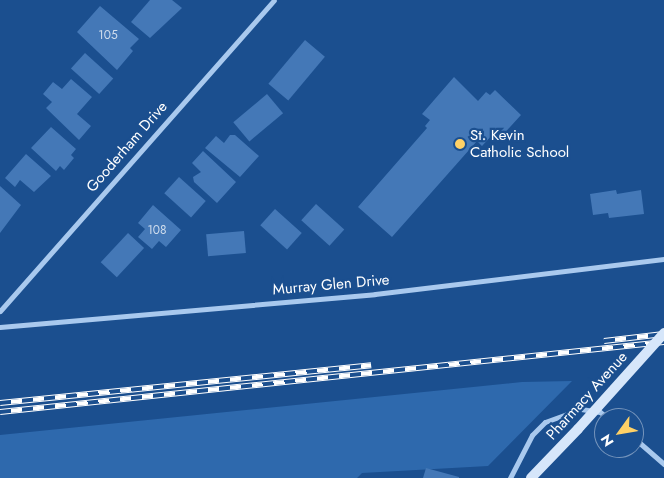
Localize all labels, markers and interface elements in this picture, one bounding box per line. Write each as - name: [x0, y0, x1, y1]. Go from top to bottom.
- house number: 105: [98, 29, 118, 43]
- street label: Gooderham Drive: [83, 98, 171, 196]
- place label: St. Kevin Catholic School: [470, 126, 569, 161]
- marker: St. Kevin Catholic School: [454, 138, 466, 150]
- house number: 108: [147, 224, 167, 238]
- street label: Murray Glen Drive: [272, 271, 390, 299]
- street label: Pharmacy Avenue: [543, 348, 631, 444]
- north arrow: [594, 408, 644, 458]
- text: N: [596, 430, 619, 450]

